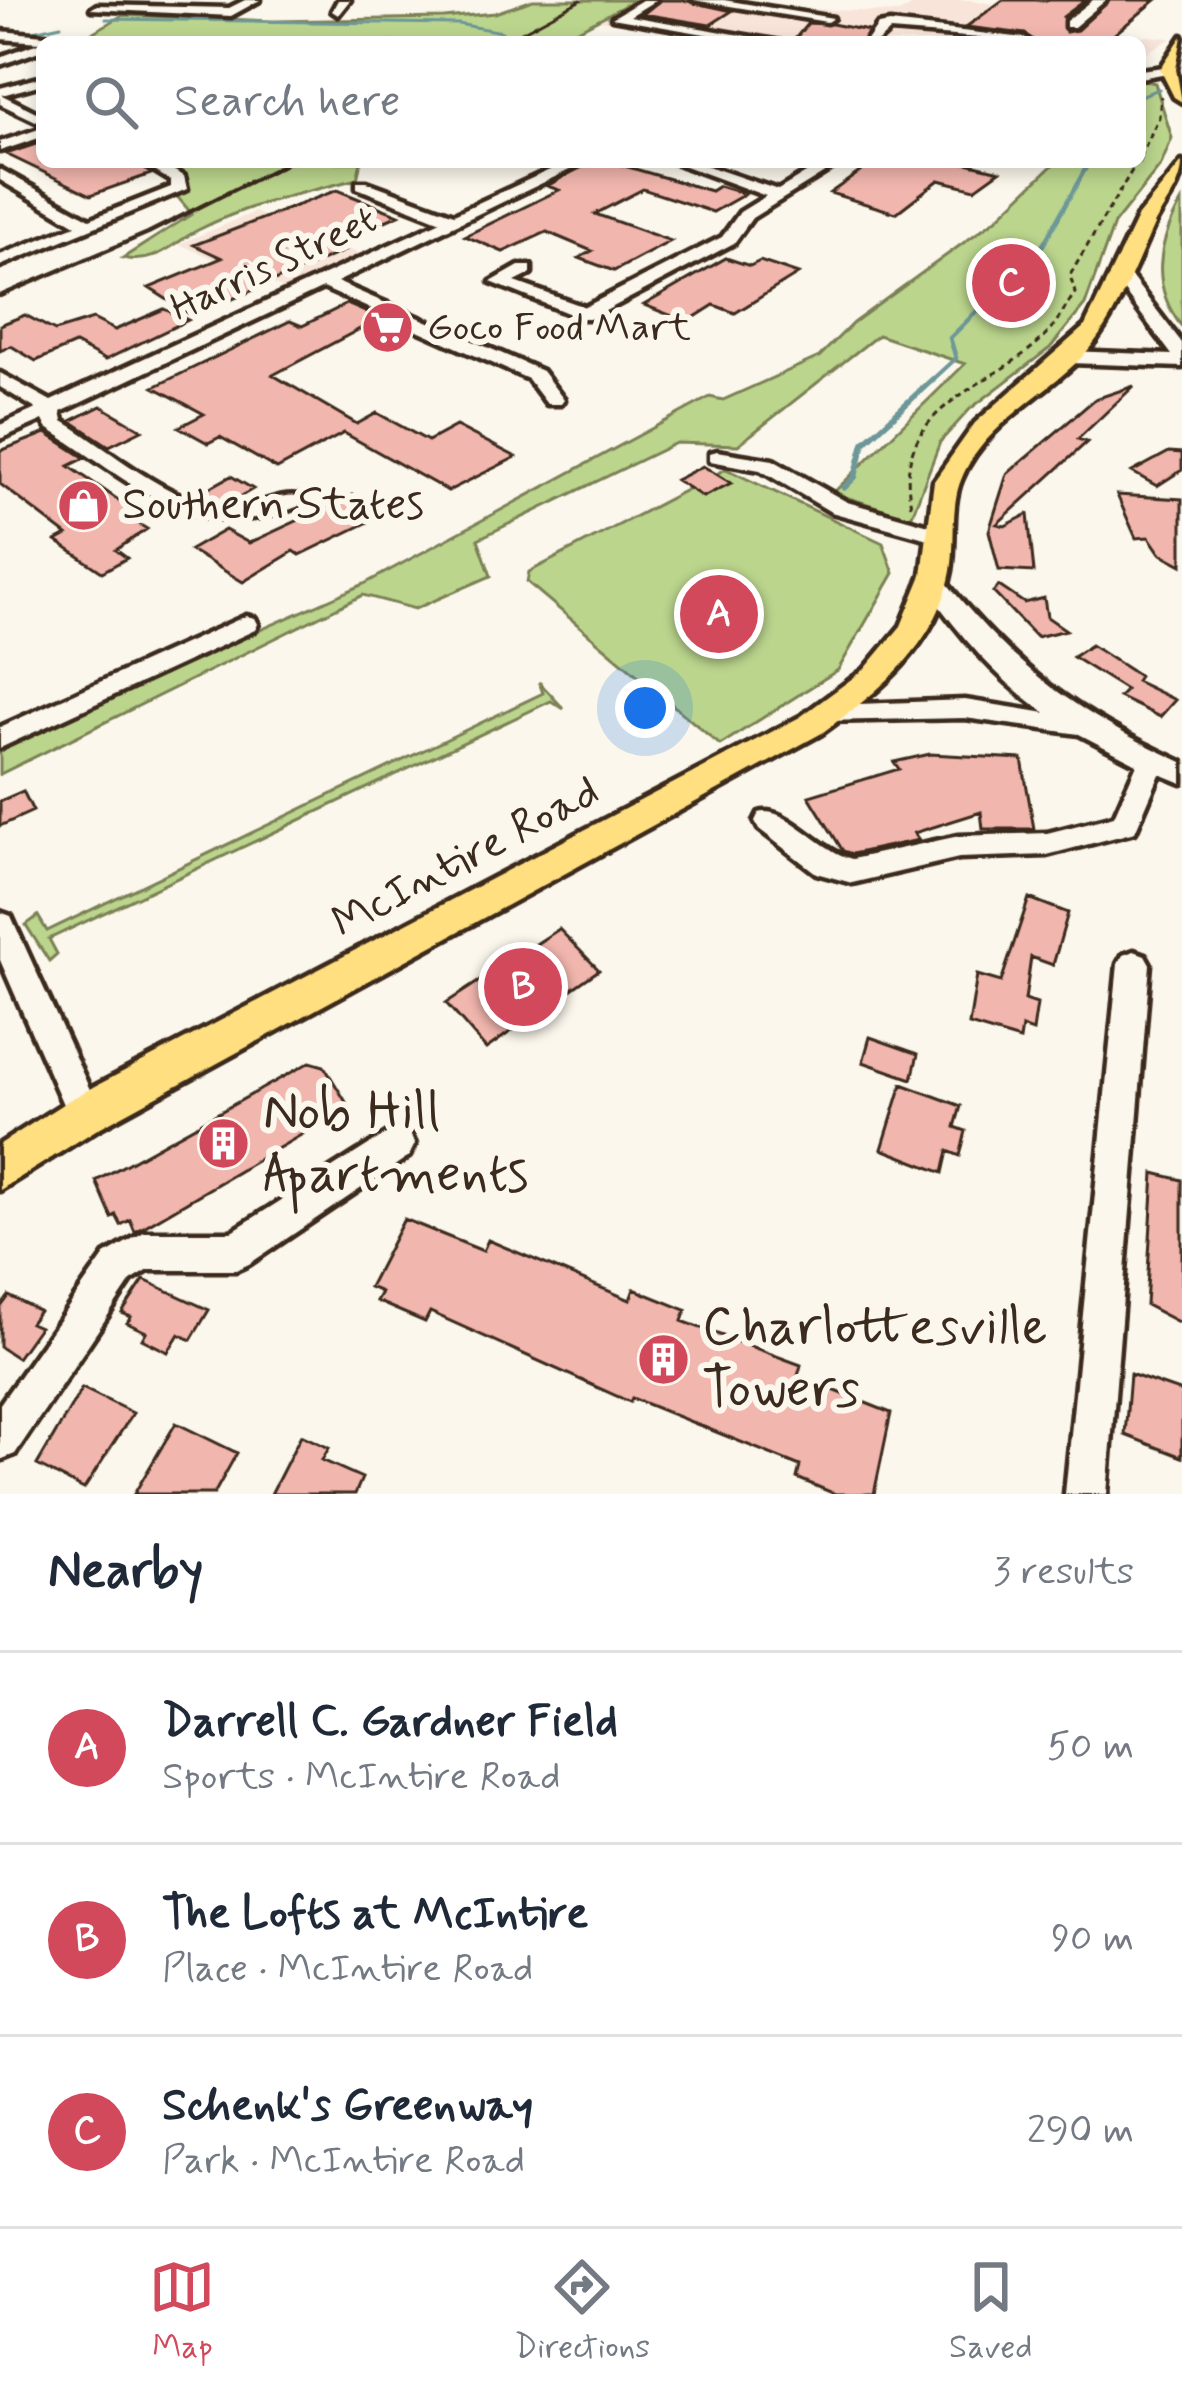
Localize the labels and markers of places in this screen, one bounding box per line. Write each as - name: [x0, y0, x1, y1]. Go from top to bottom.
- pin: C: [972, 238, 1050, 328]
- supermarket icon: Goco Food Mart: [360, 300, 416, 356]
- place label: Goco Food Mart: [427, 303, 691, 354]
- place label: Southern States: [122, 476, 424, 535]
- shop icon: Southern States: [55, 477, 111, 533]
- pin: A: [680, 569, 758, 659]
- pin: B: [484, 942, 562, 1032]
- place label: Nob Hill Apartments: [263, 1078, 528, 1214]
- building icon: Nob Hill Apartments: [196, 1116, 252, 1172]
- place label: Charlottesville Towers: [702, 1293, 1047, 1426]
- building icon: Charlottesville Towers: [635, 1331, 691, 1387]

